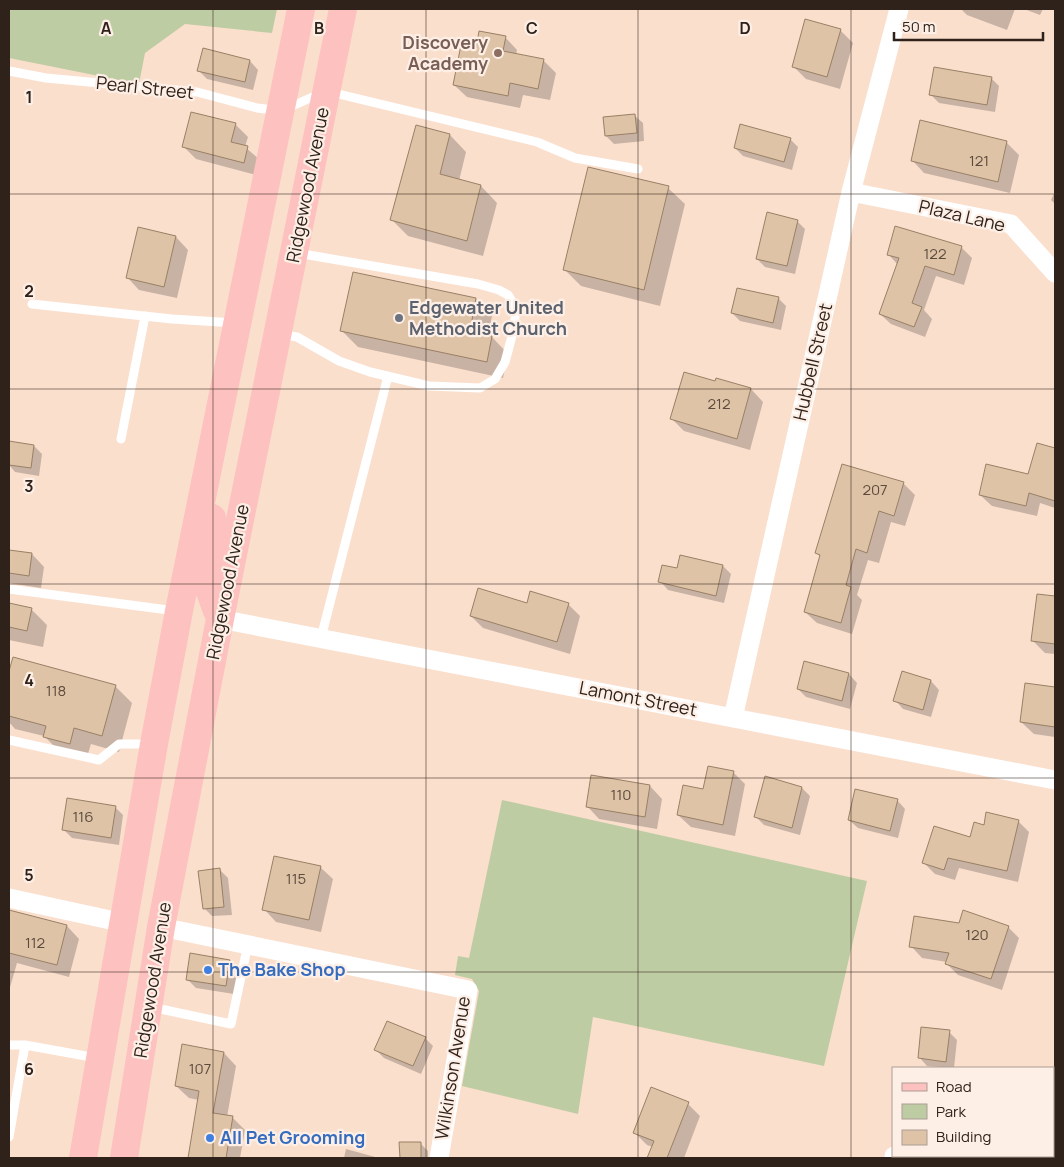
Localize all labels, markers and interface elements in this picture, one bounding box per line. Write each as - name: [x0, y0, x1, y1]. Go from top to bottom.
- scale bar: [894, 10, 1043, 42]
- text: 50 m: [902, 16, 936, 37]
- text: A: [101, 17, 112, 39]
- text: B: [314, 17, 324, 39]
- text: C: [526, 17, 538, 39]
- text: D: [739, 17, 751, 39]
- place label: Discovery Academy: [402, 30, 488, 75]
- marker: Discovery Academy: [492, 47, 504, 59]
- street label: Pearl Street: [95, 70, 195, 104]
- text: 1: [25, 86, 33, 108]
- street label: Ridgewood Avenue: [280, 105, 334, 264]
- house number: 121: [969, 150, 989, 171]
- street label: Plaza Lane: [917, 193, 1008, 237]
- house number: 122: [924, 243, 946, 264]
- text: 2: [24, 280, 34, 302]
- place label: Edgewater United Methodist Church: [409, 295, 567, 340]
- street label: Hubbell Street: [787, 301, 837, 423]
- marker: Edgewater United Methodist Church: [393, 312, 405, 324]
- house number: 212: [708, 393, 730, 414]
- text: 3: [24, 475, 34, 497]
- house number: 207: [862, 479, 888, 500]
- street label: Ridgewood Avenue: [200, 502, 254, 661]
- text: 4: [24, 669, 34, 691]
- street label: Lamont Street: [577, 675, 699, 721]
- house number: 118: [46, 680, 66, 701]
- house number: 110: [611, 784, 631, 805]
- house number: 116: [72, 806, 94, 827]
- text: 5: [24, 864, 34, 886]
- house number: 115: [286, 868, 306, 889]
- street label: Ridgewood Avenue: [128, 900, 176, 1060]
- house number: 120: [965, 924, 989, 945]
- house number: 112: [25, 932, 45, 953]
- place label: The Bake Shop: [218, 957, 346, 981]
- marker: The Bake Shop: [202, 964, 214, 976]
- street label: Wilkinson Avenue: [429, 994, 475, 1141]
- text: 6: [24, 1058, 34, 1080]
- house number: 107: [189, 1058, 211, 1079]
- legend: [892, 1067, 1054, 1157]
- text: Road: [936, 1076, 972, 1097]
- text: Park: [936, 1101, 966, 1122]
- place label: All Pet Grooming: [220, 1125, 365, 1149]
- text: Building: [936, 1126, 991, 1147]
- marker: All Pet Grooming: [204, 1132, 216, 1144]

